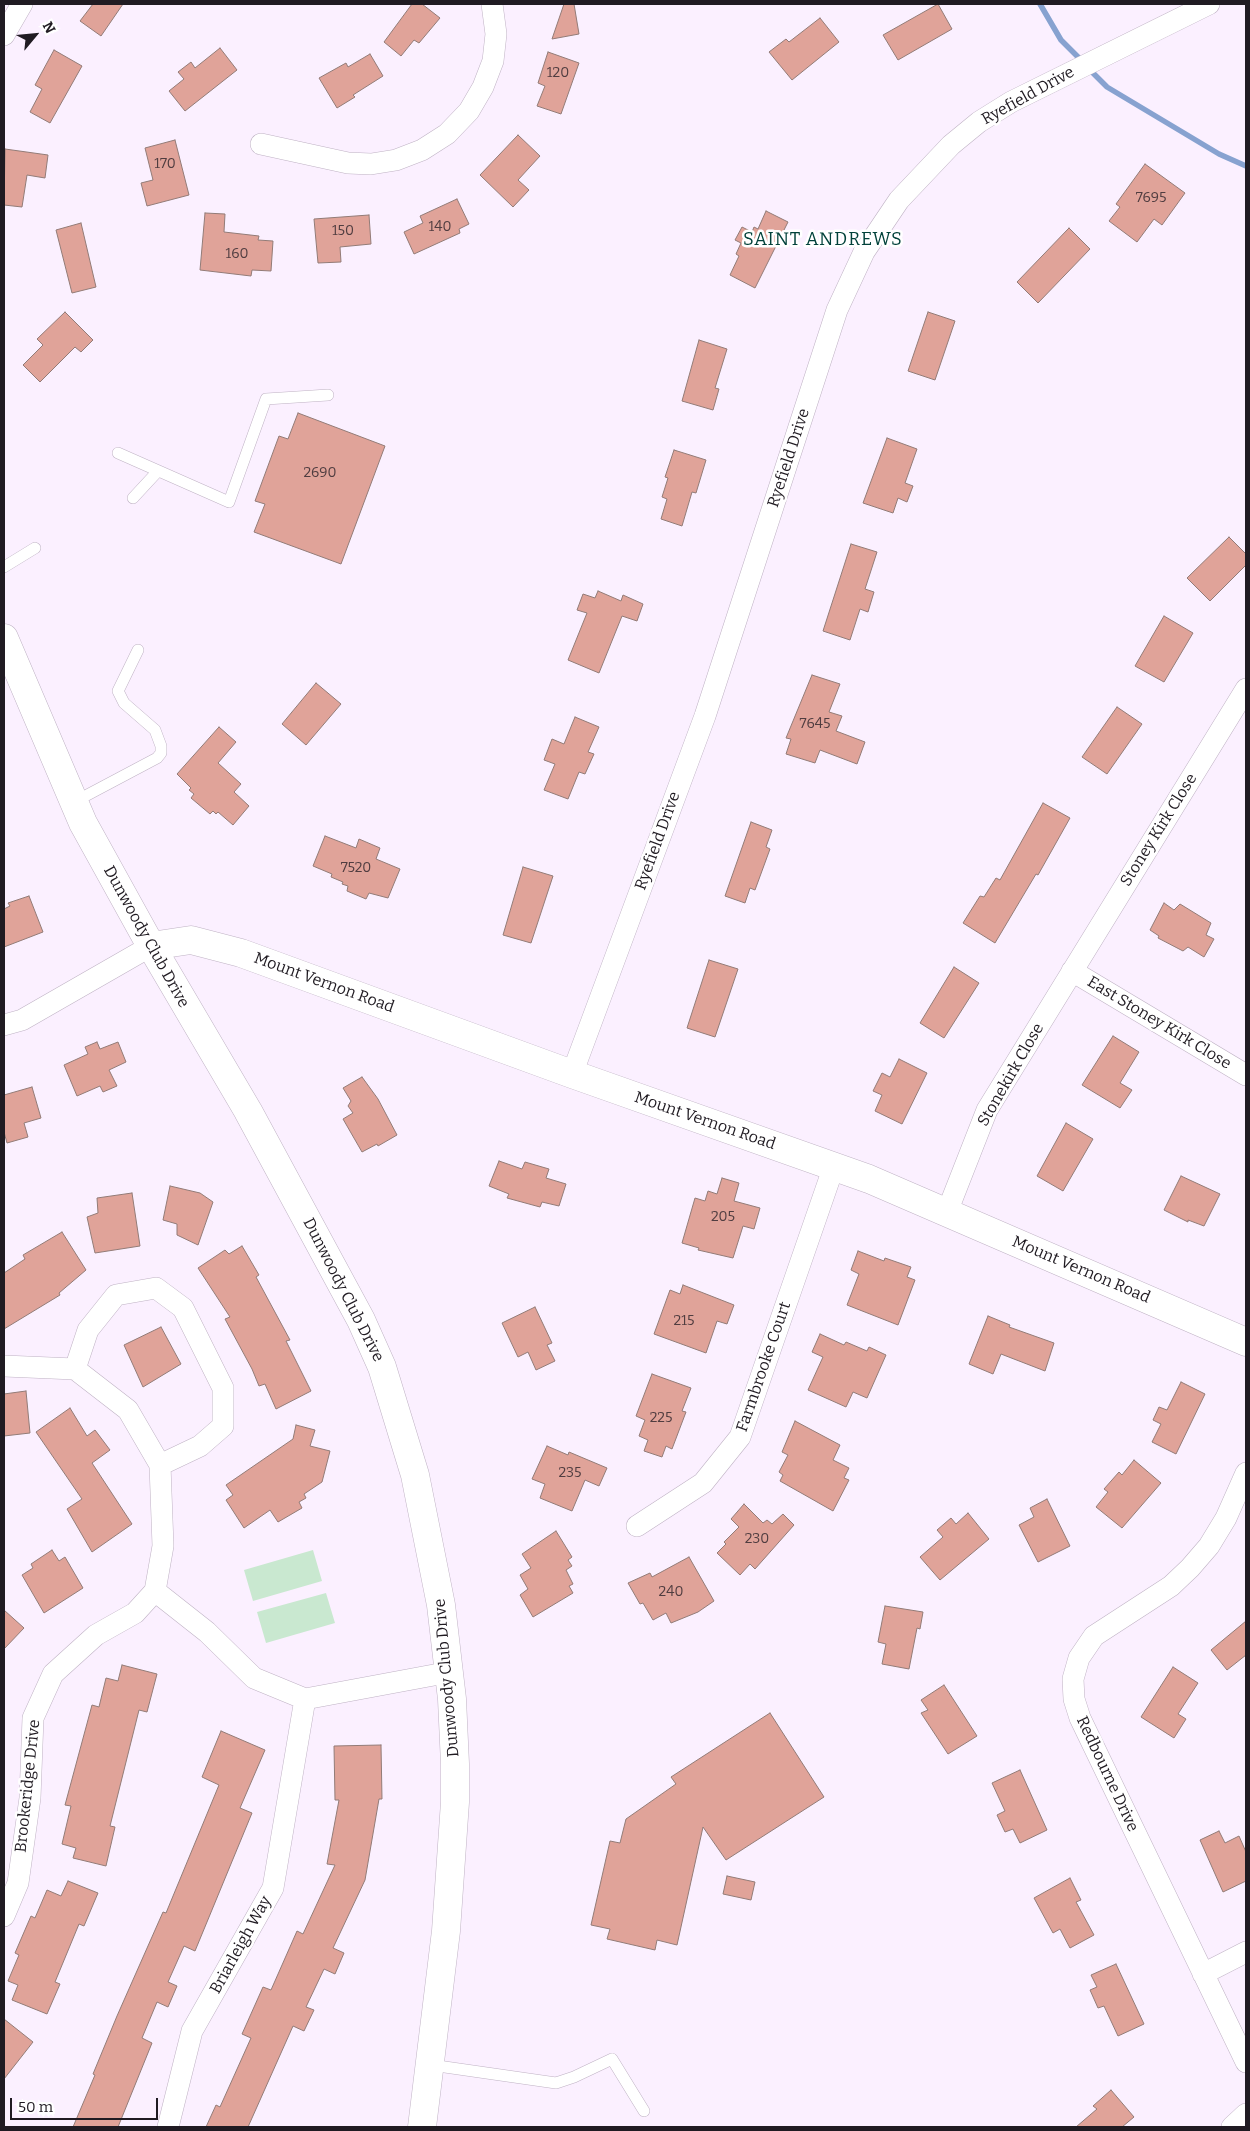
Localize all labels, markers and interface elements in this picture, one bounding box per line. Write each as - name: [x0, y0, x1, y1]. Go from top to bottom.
- north arrow: [10, 10, 60, 60]
- text: N: [39, 19, 59, 36]
- street label: Ryefield Drive: [978, 63, 1078, 129]
- house number: 120: [547, 65, 569, 81]
- house number: 170: [154, 156, 176, 172]
- house number: 7695: [1136, 190, 1166, 206]
- house number: 140: [429, 219, 451, 235]
- house number: 150: [332, 223, 354, 239]
- district label: SAINT ANDREWS: [741, 229, 905, 251]
- house number: 160: [226, 246, 248, 262]
- street label: Ryefield Drive: [764, 406, 814, 510]
- house number: 2690: [303, 465, 337, 481]
- house number: 7645: [800, 716, 830, 732]
- street label: Stoney Kirk Close: [1117, 770, 1201, 890]
- street label: Ryefield Drive: [631, 789, 685, 893]
- house number: 7520: [341, 860, 371, 876]
- street label: Dunwoody Club Drive: [99, 863, 193, 1011]
- street label: Mount Vernon Road: [251, 949, 397, 1017]
- street label: East Stoney Kirk Close: [1084, 972, 1234, 1074]
- street label: Stonekirk Close: [974, 1020, 1048, 1130]
- street label: Mount Vernon Road: [632, 1088, 778, 1154]
- house number: 205: [711, 1209, 735, 1225]
- street label: Dunwoody Club Drive: [298, 1215, 388, 1365]
- street label: Mount Vernon Road: [1009, 1232, 1153, 1308]
- street label: Farmbrooke Court: [733, 1300, 795, 1434]
- house number: 215: [674, 1313, 694, 1329]
- house number: 225: [650, 1410, 672, 1426]
- house number: 235: [558, 1465, 582, 1481]
- house number: 230: [745, 1531, 769, 1547]
- house number: 240: [659, 1584, 683, 1600]
- street label: Dunwoody Club Drive: [431, 1598, 463, 1758]
- street label: Redbourne Drive: [1072, 1713, 1142, 1835]
- street label: Brookeridge Drive: [11, 1719, 45, 1853]
- street label: Briarleigh Way: [206, 1893, 276, 1997]
- scale bar: [12, 2088, 160, 2120]
- text: 50 m: [18, 2098, 53, 2116]

